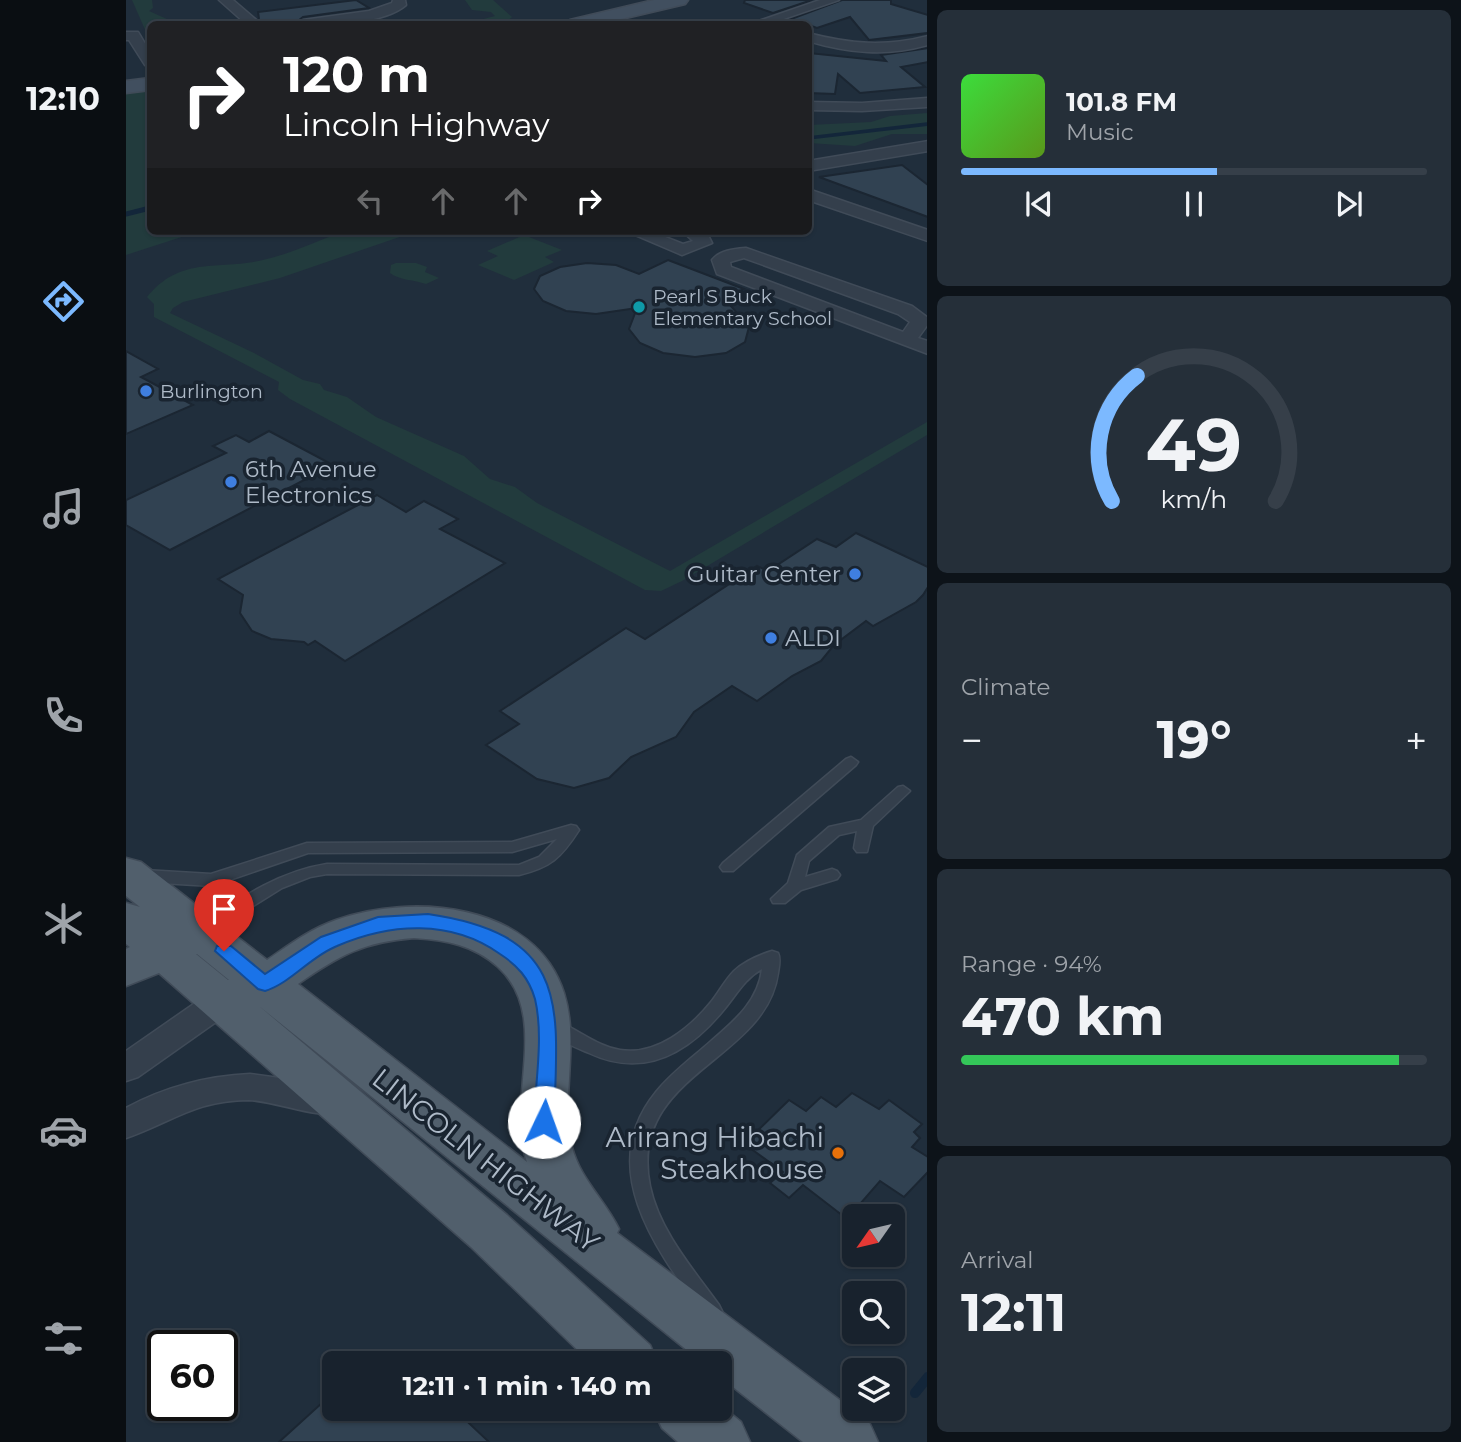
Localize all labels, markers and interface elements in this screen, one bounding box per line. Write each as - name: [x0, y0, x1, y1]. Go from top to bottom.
- text: 120 m: [283, 45, 430, 104]
- icon: right: [168, 49, 259, 140]
- text: 12:10: [26, 79, 100, 118]
- text: 101.8 FM: [1066, 86, 1177, 118]
- text: Lincoln Highway: [283, 105, 549, 144]
- text: Music: [1066, 118, 1134, 146]
- icon: left: [351, 182, 389, 220]
- icon: ahead: [424, 182, 462, 220]
- icon: ahead: [497, 182, 535, 220]
- icon: right: [570, 182, 608, 220]
- icon: previous: [1020, 185, 1058, 223]
- icon: pause: [1175, 185, 1213, 223]
- icon: next: [1330, 185, 1368, 223]
- icon: directions: [39, 277, 88, 326]
- place label: Pearl S Buck Elementary School: [653, 285, 832, 330]
- marker: Pearl S Buck Elementary School: [631, 299, 647, 315]
- place label: Burlington: [160, 380, 263, 403]
- marker: Burlington: [138, 383, 154, 399]
- text: 49: [1146, 401, 1242, 489]
- place label: 6th Avenue Electronics: [245, 455, 377, 509]
- marker: 6th Avenue Electronics: [223, 474, 239, 490]
- text: km/h: [1161, 483, 1227, 513]
- icon: music: [39, 484, 88, 533]
- place label: Guitar Center: [687, 560, 841, 588]
- marker: Guitar Center: [847, 566, 863, 582]
- place label: ALDI: [785, 624, 841, 652]
- marker: ALDI: [763, 630, 779, 646]
- text: Climate: [961, 673, 1050, 701]
- icon: phone: [39, 691, 88, 740]
- text: 19°: [1156, 708, 1232, 771]
- text: −: [961, 717, 983, 764]
- text: +: [1405, 717, 1427, 764]
- pin: [194, 879, 254, 951]
- icon: arrive: [205, 890, 243, 928]
- icon: climate: [39, 899, 88, 948]
- text: Range · 94%: [961, 950, 1102, 978]
- text: 470 km: [961, 985, 1164, 1048]
- street label: LINCOLN HIGHWAY: [366, 1061, 606, 1259]
- position arrow: [507, 1085, 581, 1159]
- icon: car: [39, 1106, 88, 1155]
- place label: Arirang Hibachi Steakhouse: [606, 1120, 824, 1186]
- marker: Arirang Hibachi Steakhouse: [830, 1145, 846, 1161]
- north arrow: [842, 1204, 905, 1267]
- map controls: [842, 1204, 905, 1421]
- text: Arrival: [961, 1246, 1034, 1274]
- button: search: [842, 1281, 905, 1344]
- text: 12:11: [961, 1281, 1066, 1344]
- icon: filters: [39, 1314, 88, 1363]
- speed limit sign: 60: [147, 1330, 238, 1421]
- button: layers: [842, 1358, 905, 1421]
- text: 12:11 · 1 min · 140 m: [403, 1370, 651, 1402]

